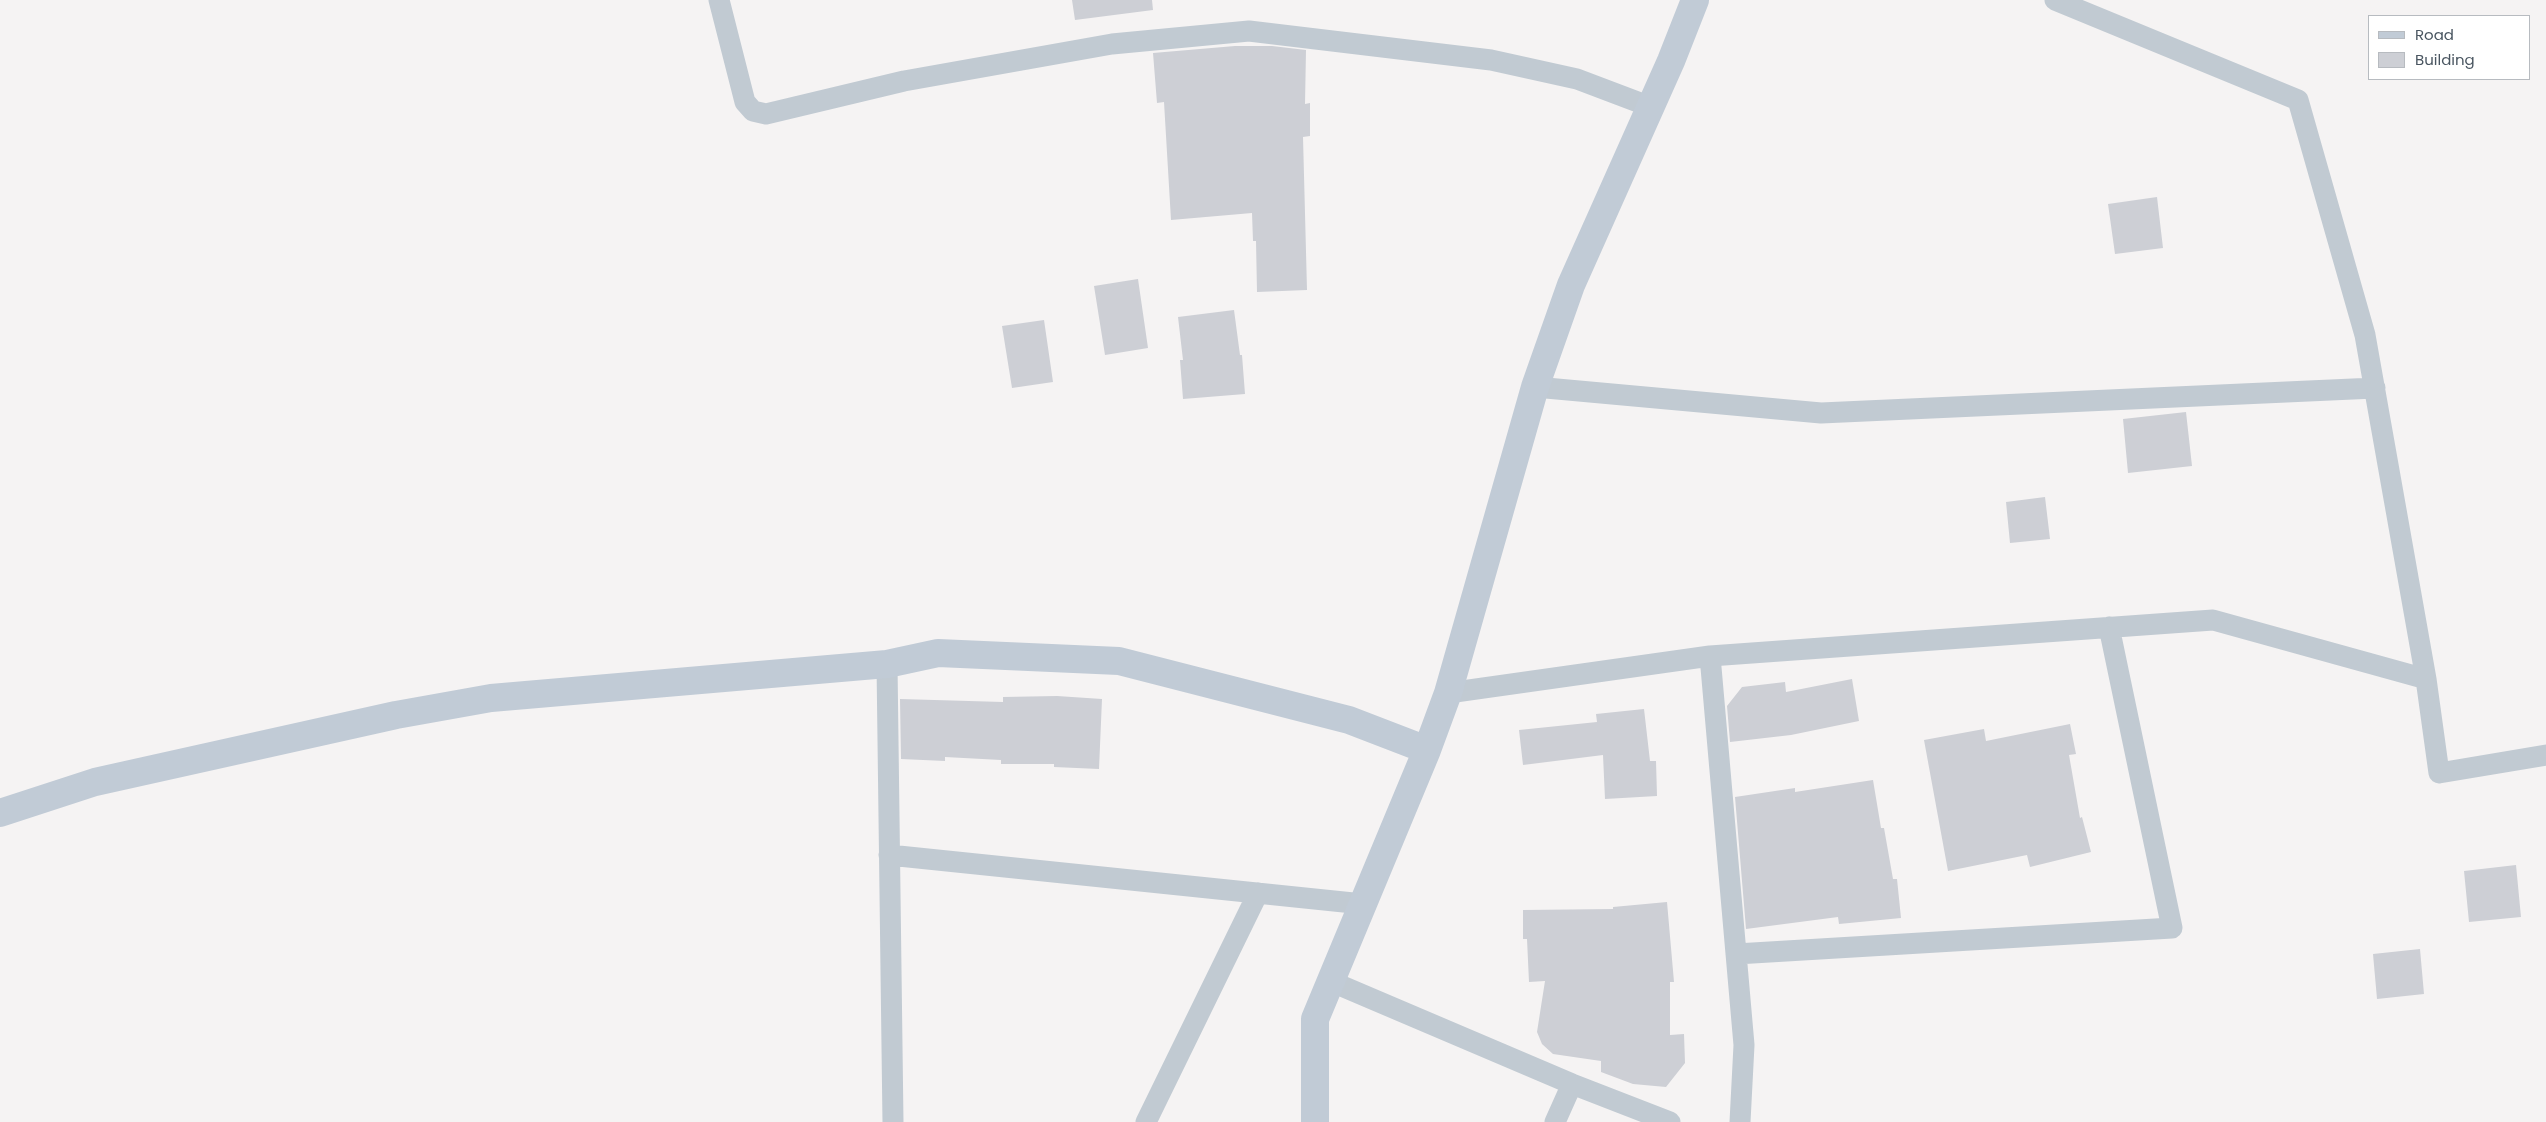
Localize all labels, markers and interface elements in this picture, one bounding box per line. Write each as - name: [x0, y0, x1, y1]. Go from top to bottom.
- legend: [2368, 15, 2531, 80]
- text: Road: [2415, 24, 2454, 45]
- text: Building: [2415, 49, 2475, 70]

